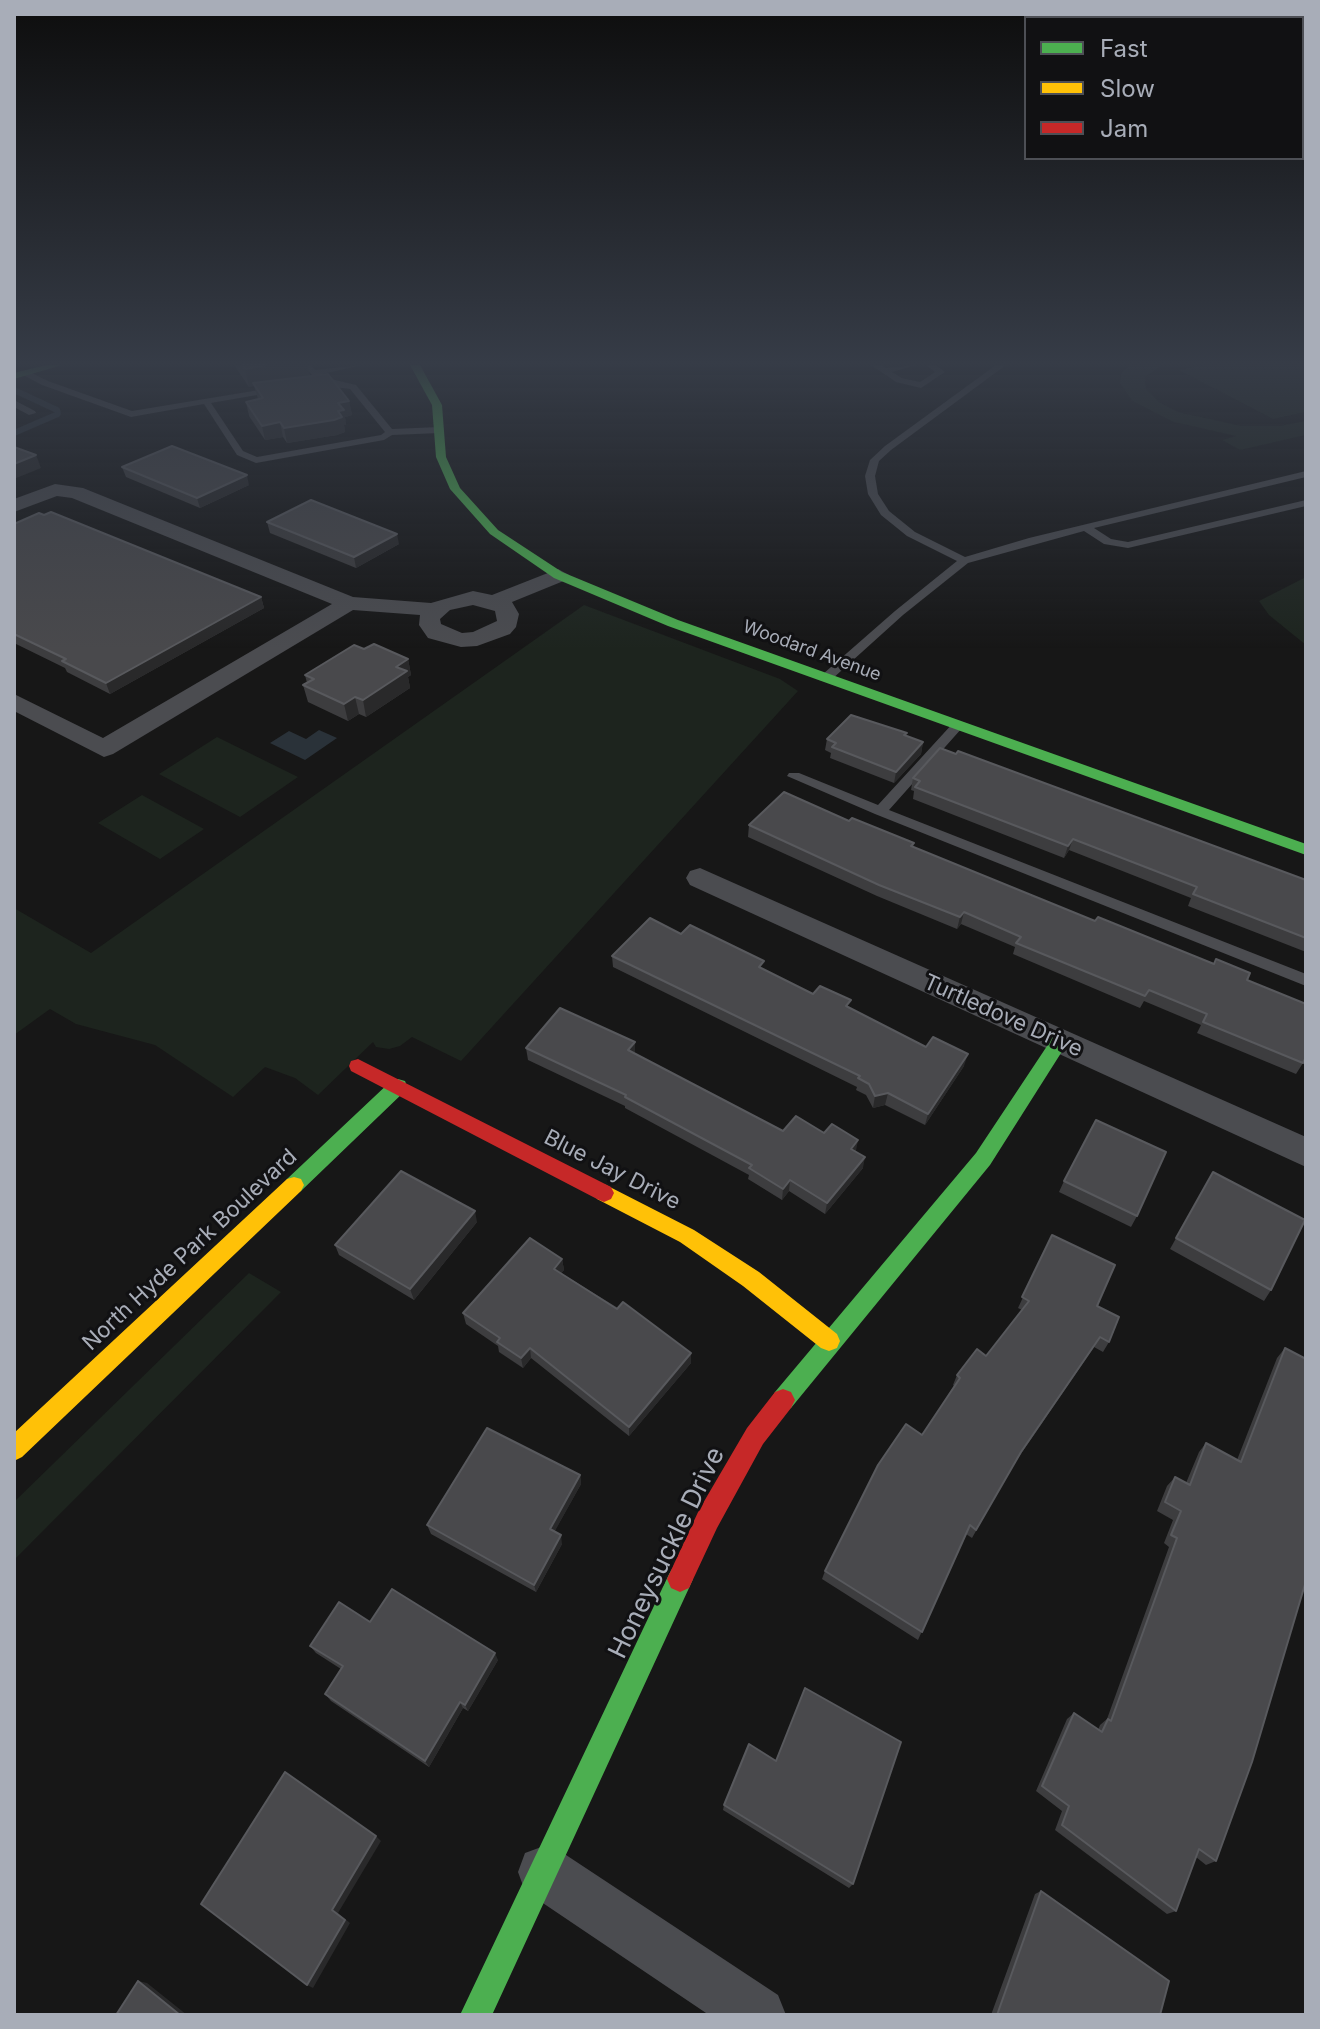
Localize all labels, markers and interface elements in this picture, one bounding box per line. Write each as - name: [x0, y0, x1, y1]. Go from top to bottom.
- legend: [1024, 16, 1304, 160]
- text: Fast: [1100, 34, 1148, 63]
- text: Slow: [1100, 74, 1155, 103]
- text: Jam: [1100, 114, 1148, 143]
- street label: Woodard Avenue: [740, 616, 884, 686]
- street label: Turtledove Drive: [919, 969, 1087, 1063]
- street label: Blue Jay Drive: [539, 1124, 685, 1216]
- street label: North Hyde Park Boulevard: [77, 1144, 303, 1356]
- street label: Honeysuckle Drive: [602, 1442, 732, 1664]

